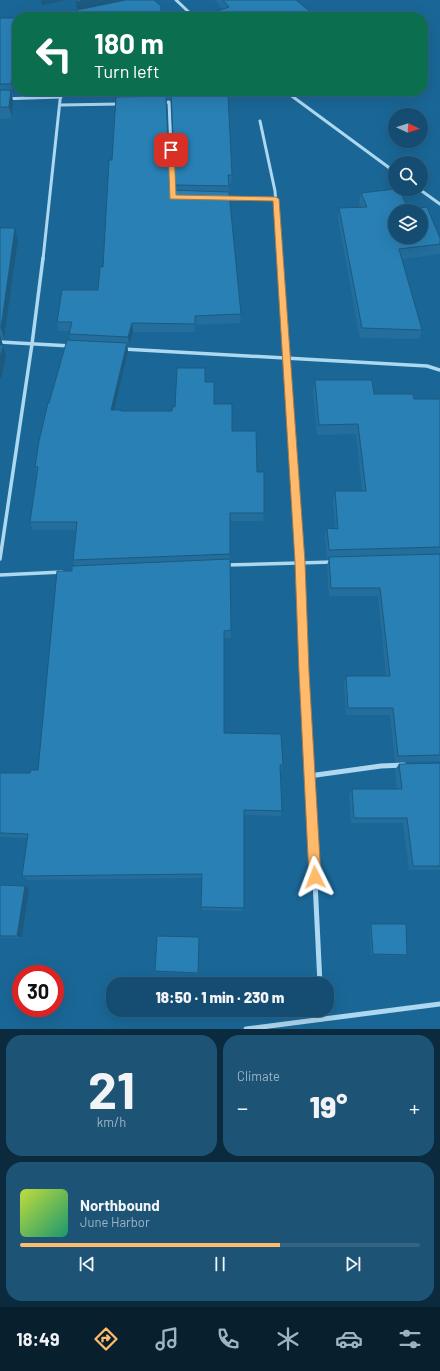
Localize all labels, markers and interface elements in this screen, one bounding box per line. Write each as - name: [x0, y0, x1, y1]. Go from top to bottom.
- text: 180 m: [94, 26, 164, 60]
- icon: left: [28, 28, 80, 80]
- text: Turn left: [94, 60, 160, 82]
- north arrow: [388, 108, 428, 148]
- map controls: [388, 108, 428, 244]
- pin: [154, 133, 188, 167]
- icon: arrive: [160, 139, 182, 161]
- button: search: [388, 156, 428, 196]
- button: layers: [388, 204, 428, 244]
- position arrow: [294, 856, 336, 898]
- speed limit sign: 30: [12, 965, 64, 1017]
- text: 18:50 · 1 min · 230 m: [156, 988, 284, 1006]
- text: 21: [88, 1057, 135, 1119]
- text: Climate: [237, 1068, 280, 1084]
- text: 19°: [310, 1088, 347, 1124]
- text: −: [237, 1094, 248, 1120]
- text: +: [409, 1094, 420, 1120]
- text: km/h: [97, 1114, 126, 1130]
- text: Northbound: [80, 1196, 160, 1214]
- text: June Harbor: [80, 1214, 150, 1230]
- icon: previous: [76, 1253, 98, 1275]
- icon: pause: [209, 1253, 231, 1275]
- icon: next: [342, 1253, 364, 1275]
- icon: directions: [92, 1325, 120, 1353]
- icon: music: [153, 1325, 181, 1353]
- icon: phone: [214, 1325, 242, 1353]
- icon: climate: [274, 1325, 302, 1353]
- icon: car: [335, 1325, 363, 1353]
- icon: filters: [396, 1325, 424, 1353]
- text: 18:49: [16, 1328, 59, 1350]

